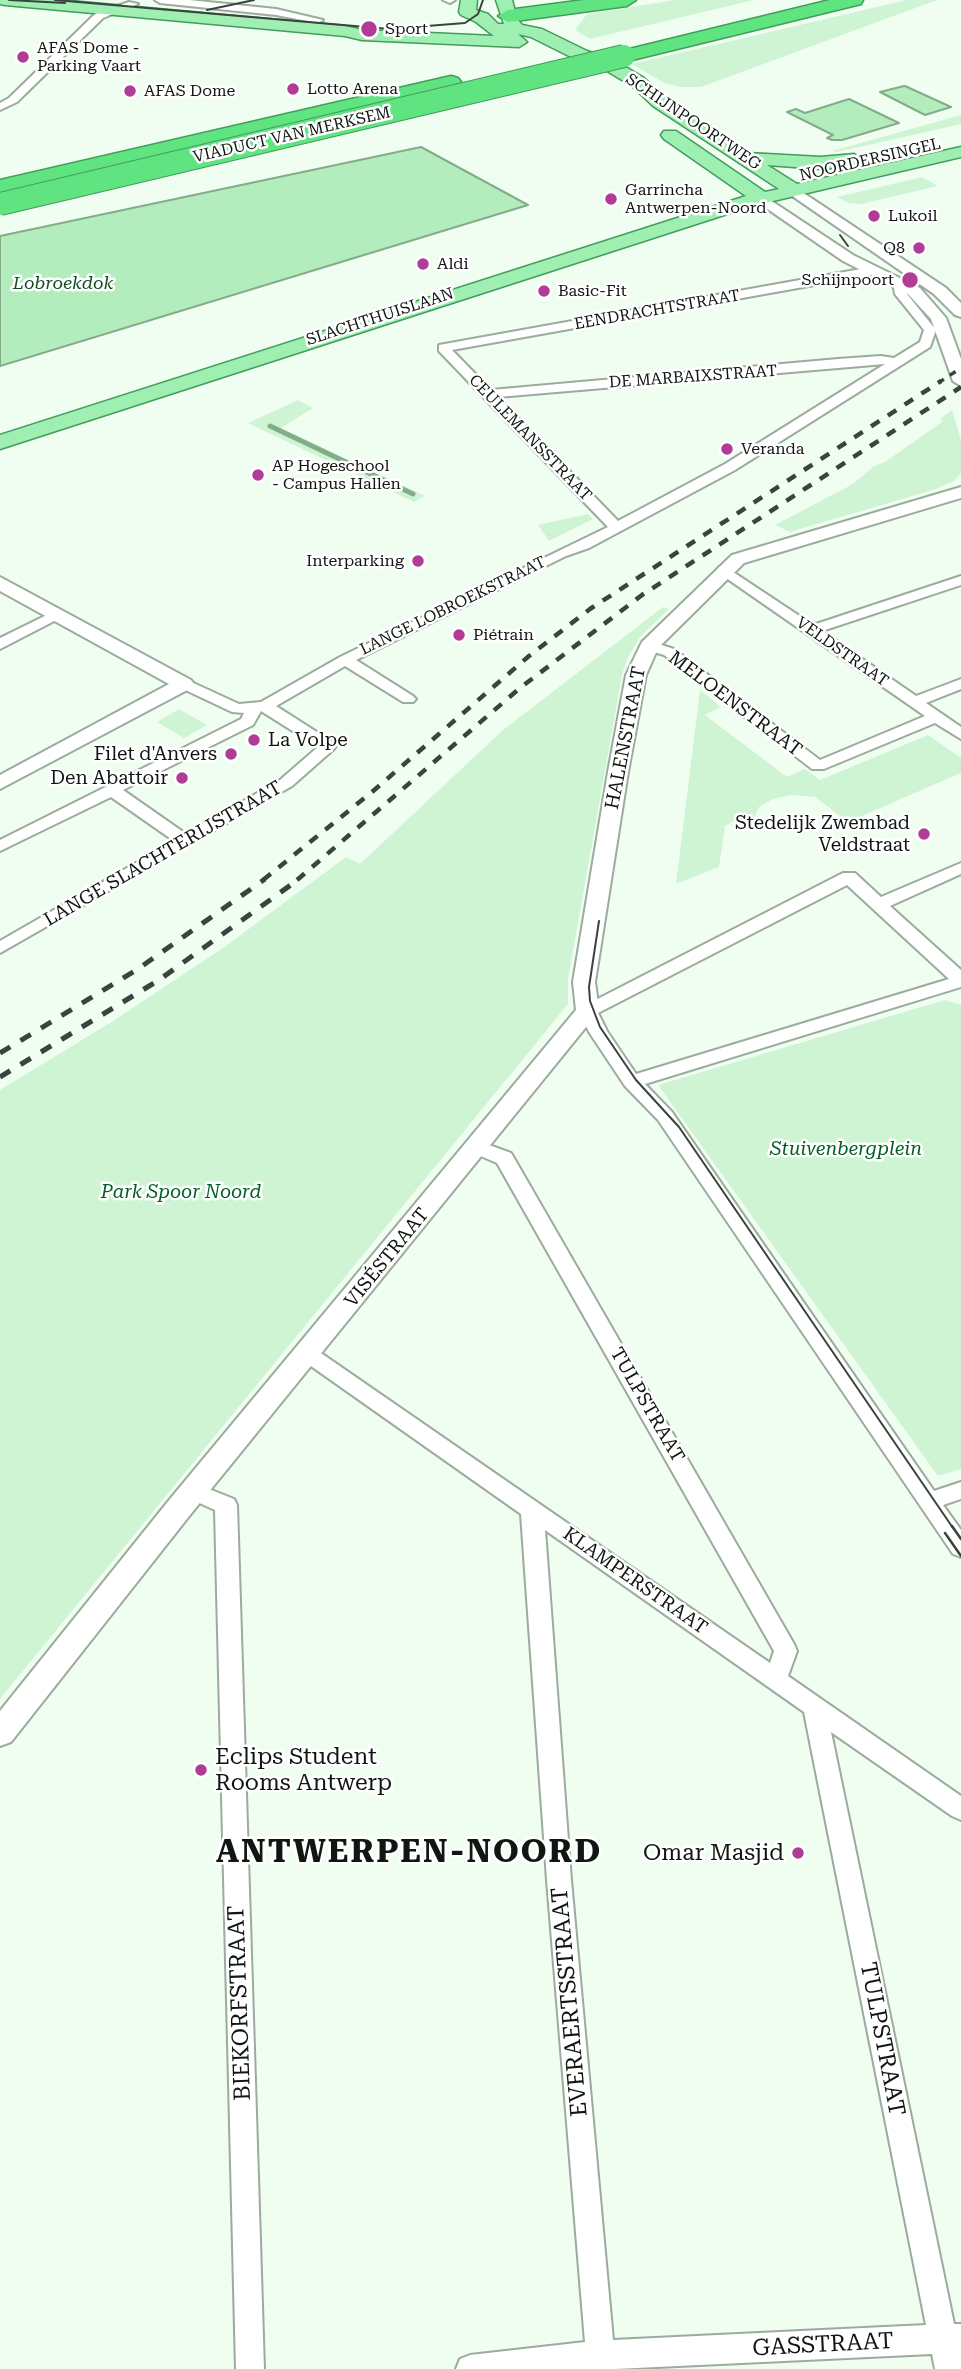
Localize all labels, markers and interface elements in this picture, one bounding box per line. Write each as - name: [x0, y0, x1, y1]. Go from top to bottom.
- marker: Sport: [359, 19, 379, 39]
- place label: Sport: [385, 19, 428, 39]
- place label: AFAS Dome - Parking Vaart: [37, 38, 141, 76]
- marker: AFAS Dome - Parking Vaart: [15, 49, 31, 65]
- street label: SCHIJNPOORTWEG: [622, 70, 764, 174]
- place label: Lotto Arena: [307, 79, 398, 99]
- place label: AFAS Dome: [144, 81, 235, 101]
- marker: Lotto Arena: [285, 81, 301, 97]
- marker: AFAS Dome: [122, 83, 138, 99]
- street label: VIADUCT VAN MERKSEM: [191, 103, 393, 167]
- street label: NOORDERSINGEL: [798, 134, 942, 186]
- place label: Garrincha Antwerpen-Noord: [625, 180, 766, 218]
- marker: Garrincha Antwerpen-Noord: [603, 191, 619, 207]
- place label: Lukoil: [888, 206, 937, 226]
- marker: Lukoil: [866, 208, 882, 224]
- place label: Q8: [883, 238, 905, 258]
- marker: Q8: [911, 240, 927, 256]
- place label: Aldi: [437, 254, 469, 274]
- marker: Aldi: [415, 256, 431, 272]
- place label: Schijnpoort: [801, 270, 894, 290]
- marker: Schijnpoort: [900, 270, 920, 290]
- water label: Lobroekdok: [13, 273, 113, 295]
- place label: Basic-Fit: [558, 281, 627, 301]
- marker: Basic-Fit: [536, 283, 552, 299]
- street label: SLACHTHUISLAAN: [304, 284, 456, 350]
- street label: EENDRACHTSTRAAT: [573, 286, 741, 334]
- street label: DE MARBAIXSTRAAT: [608, 362, 778, 392]
- street label: CEULEMANSSTRAAT: [465, 371, 595, 505]
- place label: Veranda: [741, 439, 804, 459]
- marker: Veranda: [719, 441, 735, 457]
- place label: AP Hogeschool - Campus Hallen: [272, 456, 401, 494]
- marker: AP Hogeschool - Campus Hallen: [250, 467, 266, 483]
- place label: Interparking: [306, 551, 404, 571]
- street label: LANGE LOBROEKSTRAAT: [357, 553, 549, 659]
- marker: Interparking: [410, 553, 426, 569]
- street label: VELDSTRAAT: [792, 613, 892, 691]
- place label: Piétrain: [473, 625, 534, 645]
- marker: Piétrain: [451, 627, 467, 643]
- street label: MELOENSTRAAT: [664, 646, 806, 762]
- street label: HALENSTRAAT: [601, 665, 651, 811]
- place label: La Volpe: [268, 729, 348, 751]
- marker: La Volpe: [246, 732, 262, 748]
- place label: Filet d'Anvers: [94, 743, 217, 765]
- marker: Filet d'Anvers: [223, 746, 239, 762]
- place label: Den Abattoir: [50, 767, 168, 789]
- marker: Den Abattoir: [174, 770, 190, 786]
- street label: LANGE SLACHTERIJSTRAAT: [40, 776, 286, 932]
- place label: Stedelijk Zwembad Veldstraat: [735, 812, 910, 856]
- marker: Stedelijk Zwembad Veldstraat: [916, 826, 932, 842]
- park label: Stuivenbergplein: [770, 1138, 922, 1160]
- park label: Park Spoor Noord: [101, 1181, 261, 1203]
- street label: VISÉSTRAAT: [340, 1204, 434, 1312]
- street label: TULPSTRAAT: [605, 1343, 689, 1467]
- street label: KLAMPERSTRAAT: [558, 1523, 712, 1639]
- place label: Eclips Student Rooms Antwerp: [215, 1743, 392, 1797]
- marker: Eclips Student Rooms Antwerp: [193, 1762, 209, 1778]
- district label: ANTWERPEN-NOORD: [218, 1834, 600, 1872]
- place label: Omar Masjid: [643, 1839, 784, 1867]
- marker: Omar Masjid: [790, 1845, 806, 1861]
- street label: EVERAERTSSTRAAT: [546, 1886, 594, 2118]
- street label: BIEKORFSTRAAT: [223, 1905, 257, 2101]
- street label: TULPSTRAAT: [854, 1960, 910, 2118]
- street label: GASSTRAAT: [752, 2328, 894, 2362]

